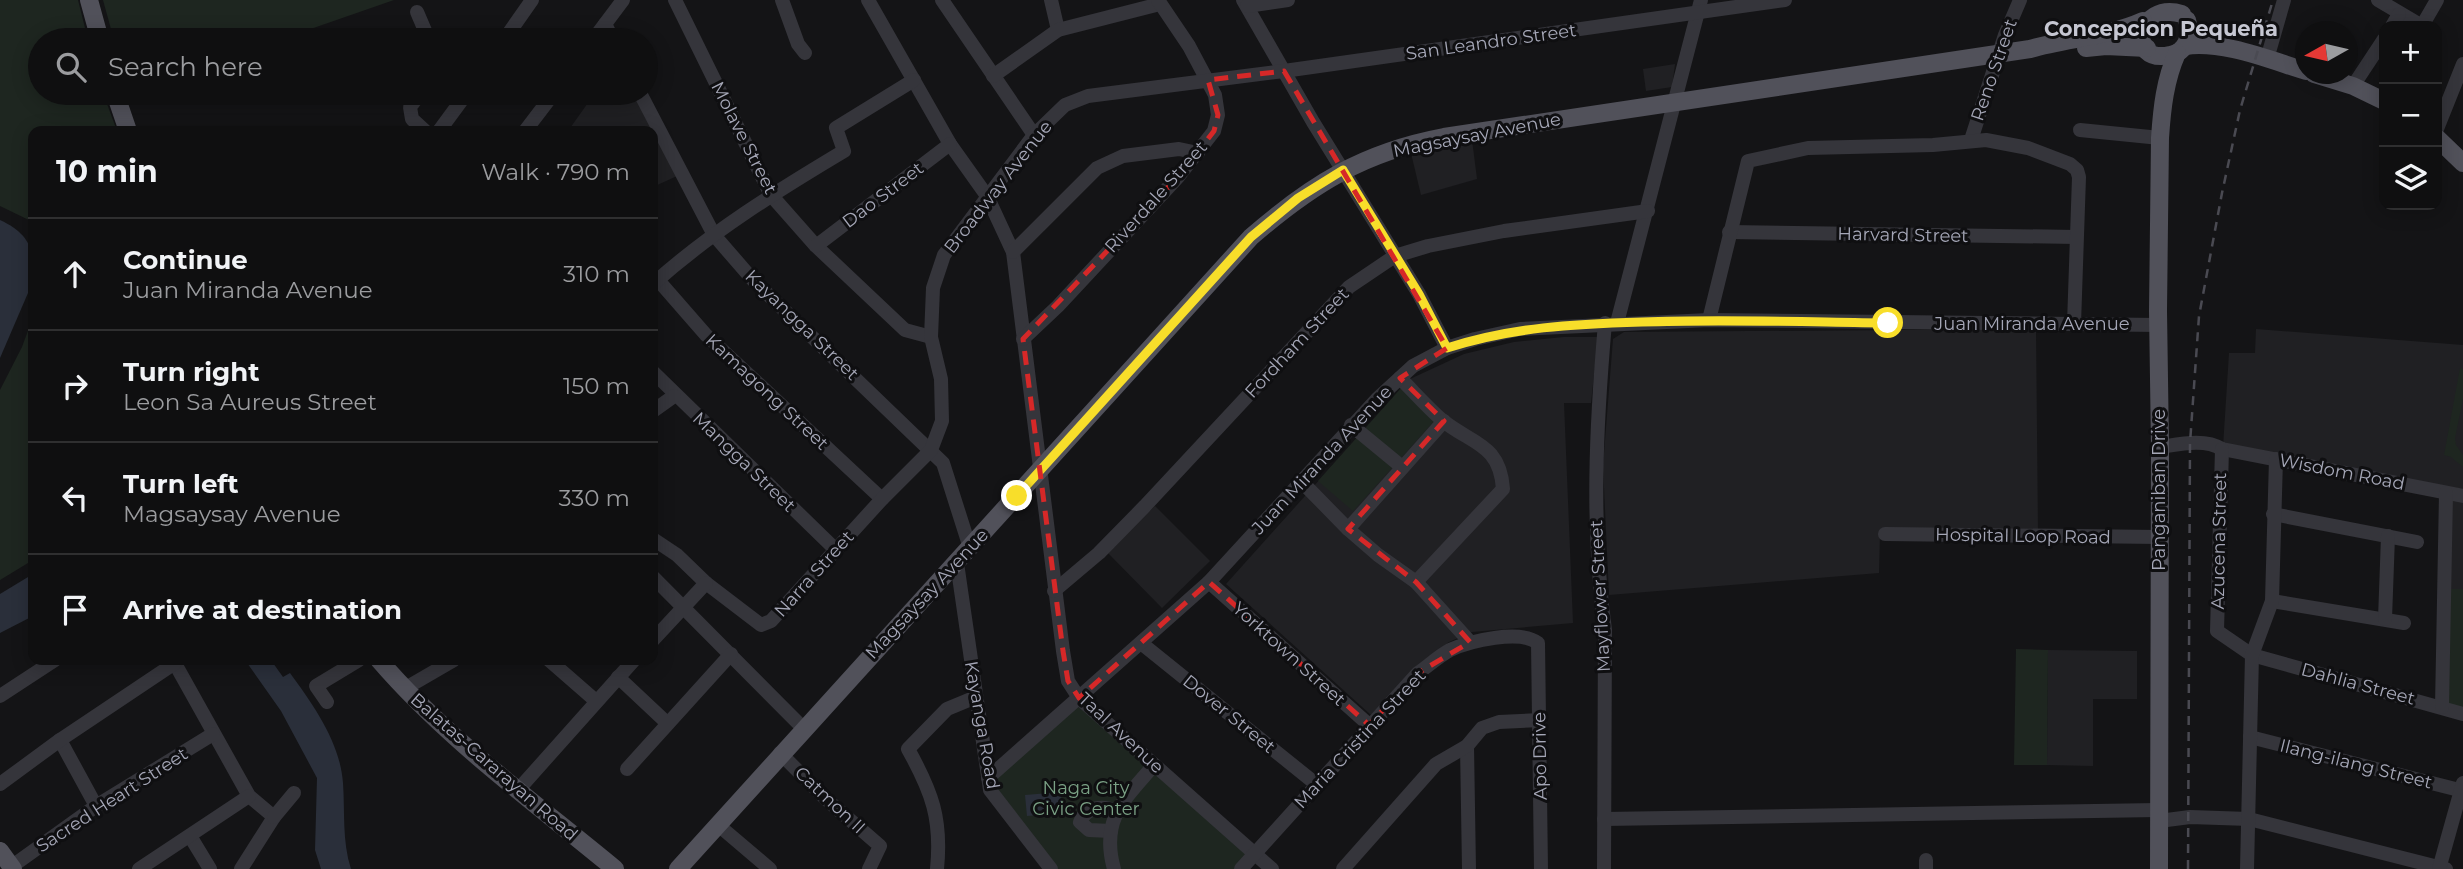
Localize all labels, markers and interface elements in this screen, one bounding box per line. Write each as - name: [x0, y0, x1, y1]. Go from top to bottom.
- street label: Reno Street: [1966, 16, 2022, 124]
- district label: Concepcion Pequeña: [2044, 16, 2278, 41]
- street label: San Leandro Street: [1404, 19, 1578, 65]
- north arrow: [2295, 21, 2358, 84]
- map controls: [2379, 21, 2442, 210]
- button: +: [2379, 21, 2442, 84]
- search box: [28, 28, 658, 105]
- icon: search: [52, 48, 90, 86]
- text: Search here: [108, 51, 263, 83]
- street label: Molave Street: [706, 78, 782, 198]
- button: −: [2379, 84, 2442, 147]
- street label: Magsaysay Avenue: [1391, 108, 1563, 162]
- street label: Broadway Avenue: [939, 116, 1057, 258]
- street label: Riverdale Street: [1100, 137, 1212, 257]
- button: layers: [2379, 147, 2442, 210]
- text: 10 min: [56, 153, 158, 190]
- street label: Dao Street: [838, 157, 928, 233]
- text: Walk · 790 m: [481, 158, 630, 186]
- street label: Harvard Street: [1837, 223, 1969, 247]
- text: Continue: [123, 244, 248, 276]
- icon: ahead: [56, 255, 94, 293]
- text: 310 m: [563, 260, 630, 288]
- street label: Kayangga Street: [741, 265, 863, 385]
- text: Juan Miranda Avenue: [123, 276, 373, 304]
- street label: Fordham Street: [1240, 283, 1354, 403]
- route start: [1872, 307, 1903, 338]
- street label: Juan Miranda Avenue: [1933, 313, 2130, 335]
- street label: Kamagong Street: [701, 329, 833, 455]
- text: Turn right: [123, 356, 259, 388]
- icon: right: [56, 367, 94, 405]
- text: 150 m: [563, 372, 630, 400]
- street label: Juan Miranda Avenue: [1247, 381, 1397, 540]
- text: Leon Sa Aureus Street: [123, 388, 377, 416]
- street label: Mangga Street: [688, 407, 800, 517]
- street label: Panganiban Drive: [2148, 409, 2170, 571]
- street label: Wisdom Road: [2277, 449, 2407, 495]
- text: Turn left: [123, 468, 239, 500]
- street label: Azucena Street: [2207, 472, 2231, 610]
- icon: left: [56, 479, 94, 517]
- route end: [1001, 480, 1032, 511]
- text: 330 m: [559, 484, 630, 512]
- text: Magsaysay Avenue: [123, 500, 341, 528]
- street label: Mayflower Street: [1585, 519, 1615, 673]
- street label: Hospital Loop Road: [1935, 523, 2111, 549]
- street label: Magsaysay Avenue: [861, 524, 993, 664]
- street label: Narra Street: [769, 526, 859, 622]
- icon: arrive: [56, 591, 94, 629]
- text: Arrive at destination: [123, 594, 402, 626]
- street label: Yorktown Street: [1228, 597, 1350, 711]
- street label: Dahlia Street: [2299, 658, 2417, 710]
- street label: Kayanga Road: [960, 659, 1004, 791]
- street label: Maria Cristina Street: [1290, 665, 1430, 813]
- street label: Dover Street: [1178, 670, 1280, 758]
- street label: Balatas-Cararayan Road: [406, 688, 582, 846]
- street label: Taal Avenue: [1074, 688, 1168, 778]
- street label: Apo Drive: [1528, 712, 1552, 800]
- street label: Ilang-ilang Street: [2278, 734, 2434, 794]
- street label: Sacred Heart Street: [32, 743, 192, 857]
- street label: Catmon II: [790, 762, 870, 838]
- park label: Naga City Civic Center: [1032, 777, 1140, 820]

